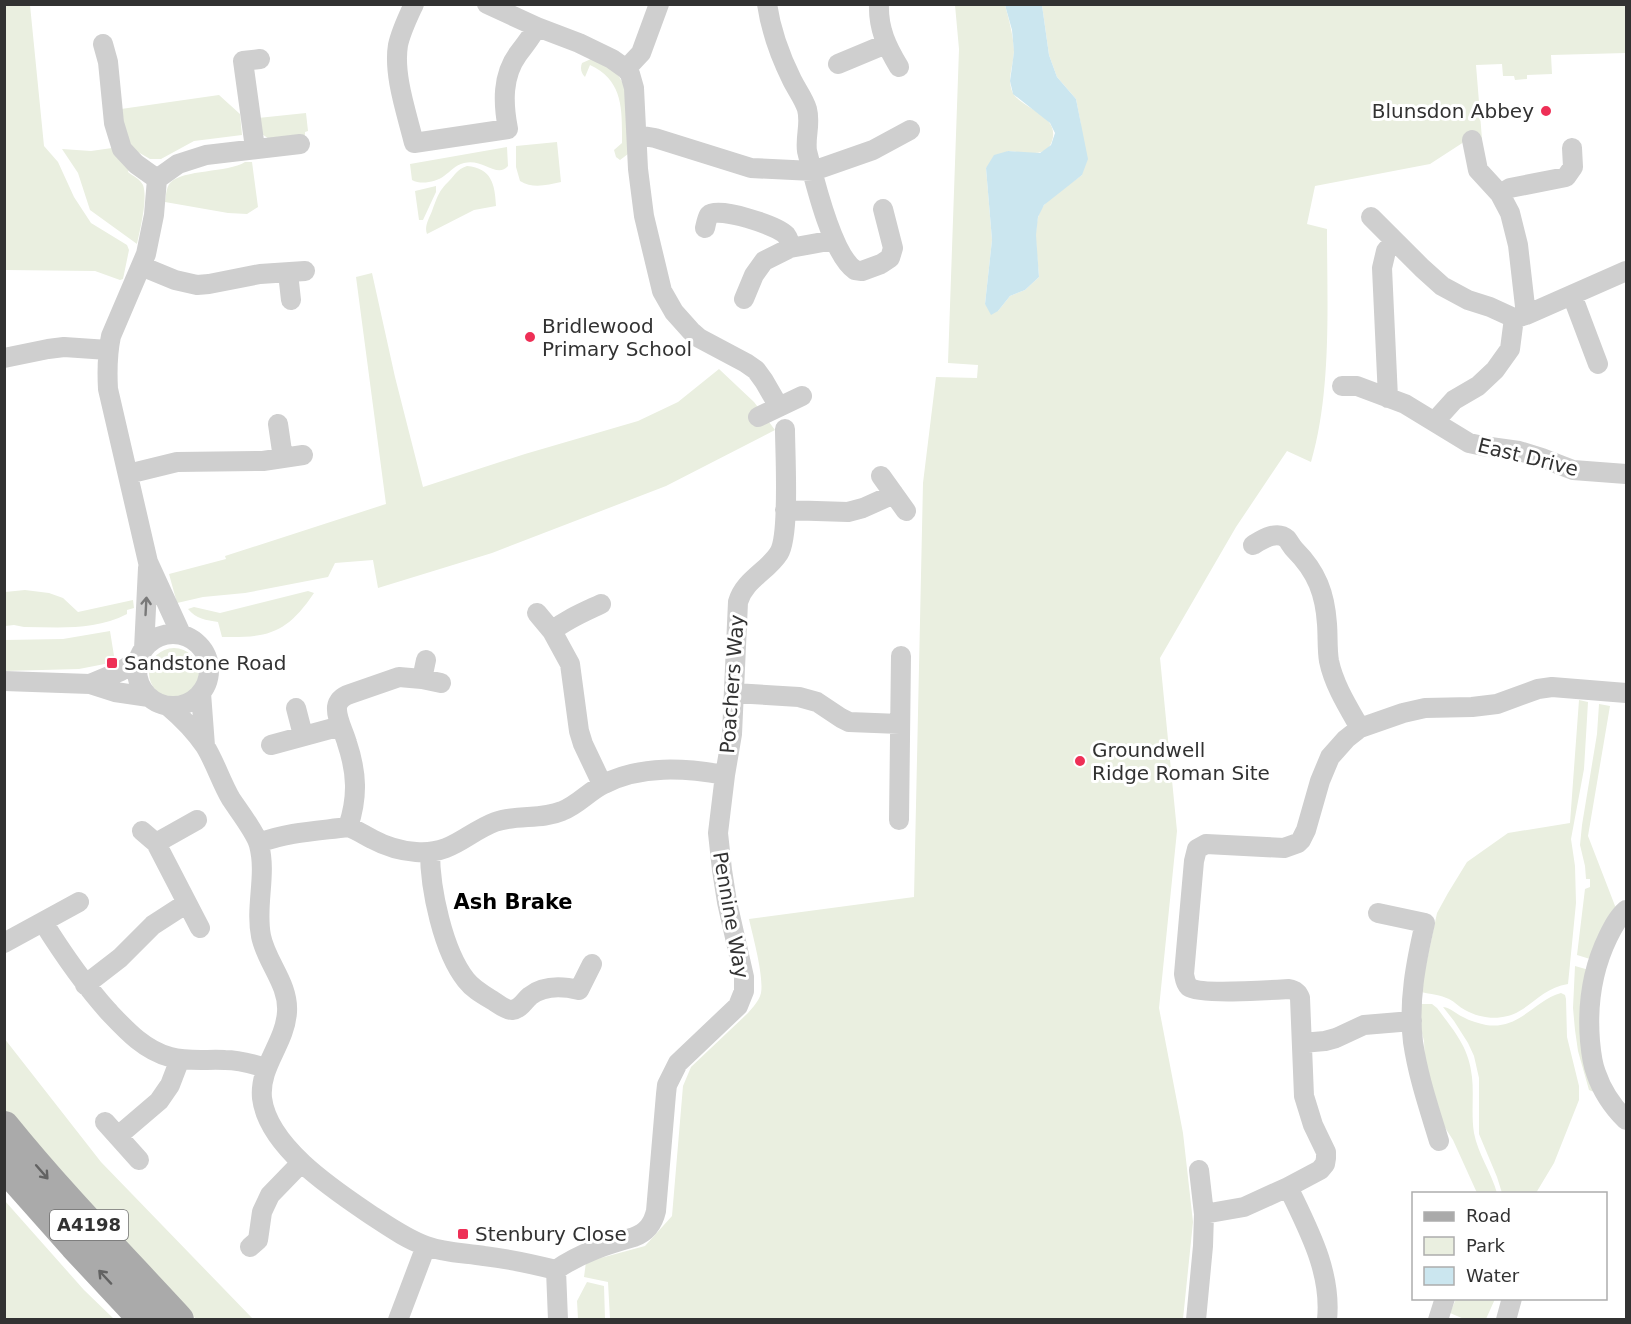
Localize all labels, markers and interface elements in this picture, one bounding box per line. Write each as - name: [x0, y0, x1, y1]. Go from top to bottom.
- place label: Blunsdon Abbey: [1372, 99, 1534, 123]
- marker: Blunsdon Abbey: [1539, 104, 1553, 118]
- place label: Bridlewood Primary School: [542, 314, 692, 361]
- marker: Bridlewood Primary School: [523, 330, 537, 344]
- street label: East Drive: [1475, 433, 1581, 481]
- one-way arrow: [140, 596, 151, 616]
- street label: Poachers Way: [715, 613, 749, 754]
- place label: Sandstone Road: [124, 651, 286, 675]
- marker: Sandstone Road: [105, 656, 119, 670]
- place label: Groundwell Ridge Roman Site: [1092, 738, 1270, 785]
- marker: Groundwell Ridge Roman Site: [1073, 754, 1087, 768]
- street label: Pennine Way: [708, 850, 754, 981]
- district label: Ash Brake: [453, 890, 573, 914]
- one-way arrow: [35, 1164, 49, 1179]
- legend: [1412, 1192, 1607, 1300]
- text: Road: [1466, 1205, 1511, 1226]
- road number: A4198: [50, 1210, 128, 1240]
- place label: Stenbury Close: [475, 1222, 627, 1246]
- marker: Stenbury Close: [456, 1227, 470, 1241]
- text: Park: [1466, 1235, 1505, 1256]
- text: Water: [1466, 1265, 1520, 1286]
- one-way arrow: [98, 1269, 112, 1284]

